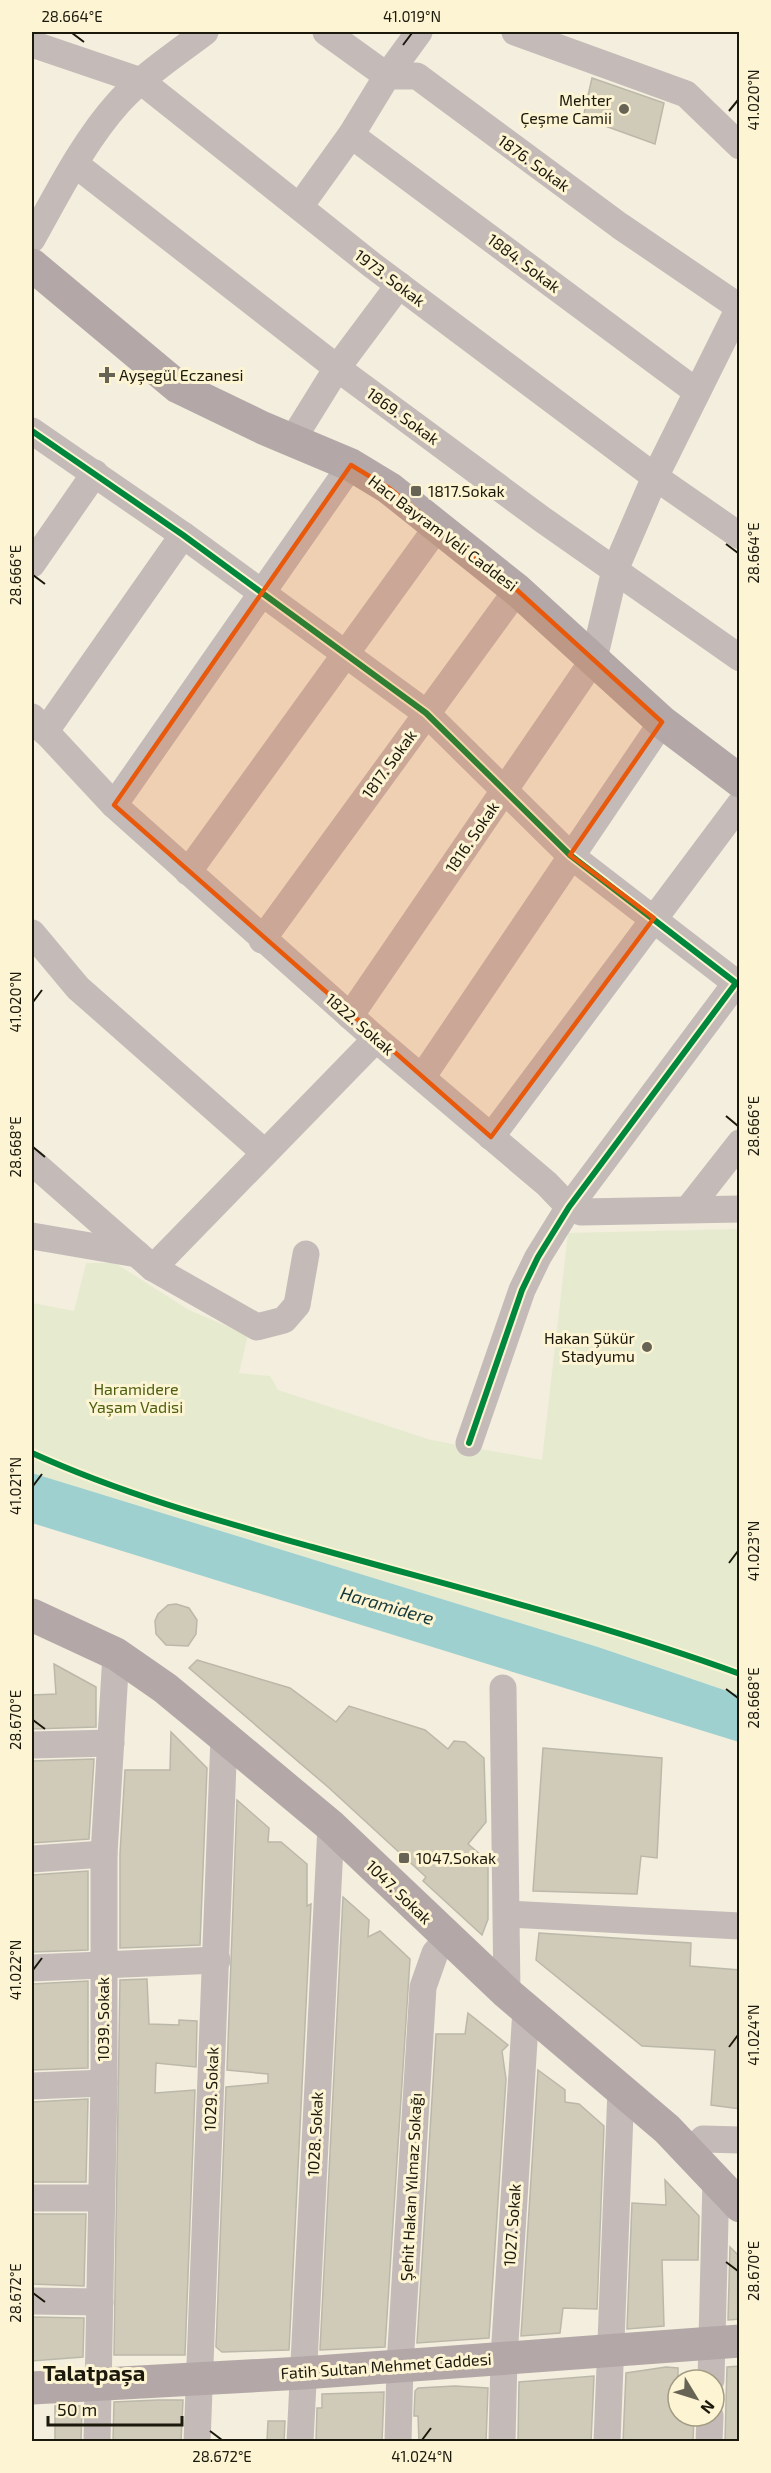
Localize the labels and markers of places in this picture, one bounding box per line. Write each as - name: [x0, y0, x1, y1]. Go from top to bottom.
- place label: Mehter Çeşme Camii: [520, 90, 613, 128]
- marker: Mehter Çeşme Camii: [617, 102, 631, 116]
- place label: Ayşegül Eczanesi: [119, 365, 244, 385]
- marker: Ayşegül Eczanesi: [100, 368, 114, 382]
- place label: 1817.Sokak: [428, 481, 505, 500]
- marker: 1817.Sokak: [409, 484, 423, 498]
- place label: Hakan Şükür Stadyumu: [544, 1328, 636, 1365]
- marker: Hakan Şükür Stadyumu: [640, 1340, 654, 1354]
- place label: 1047.Sokak: [416, 1848, 496, 1867]
- marker: 1047.Sokak: [397, 1851, 411, 1865]

